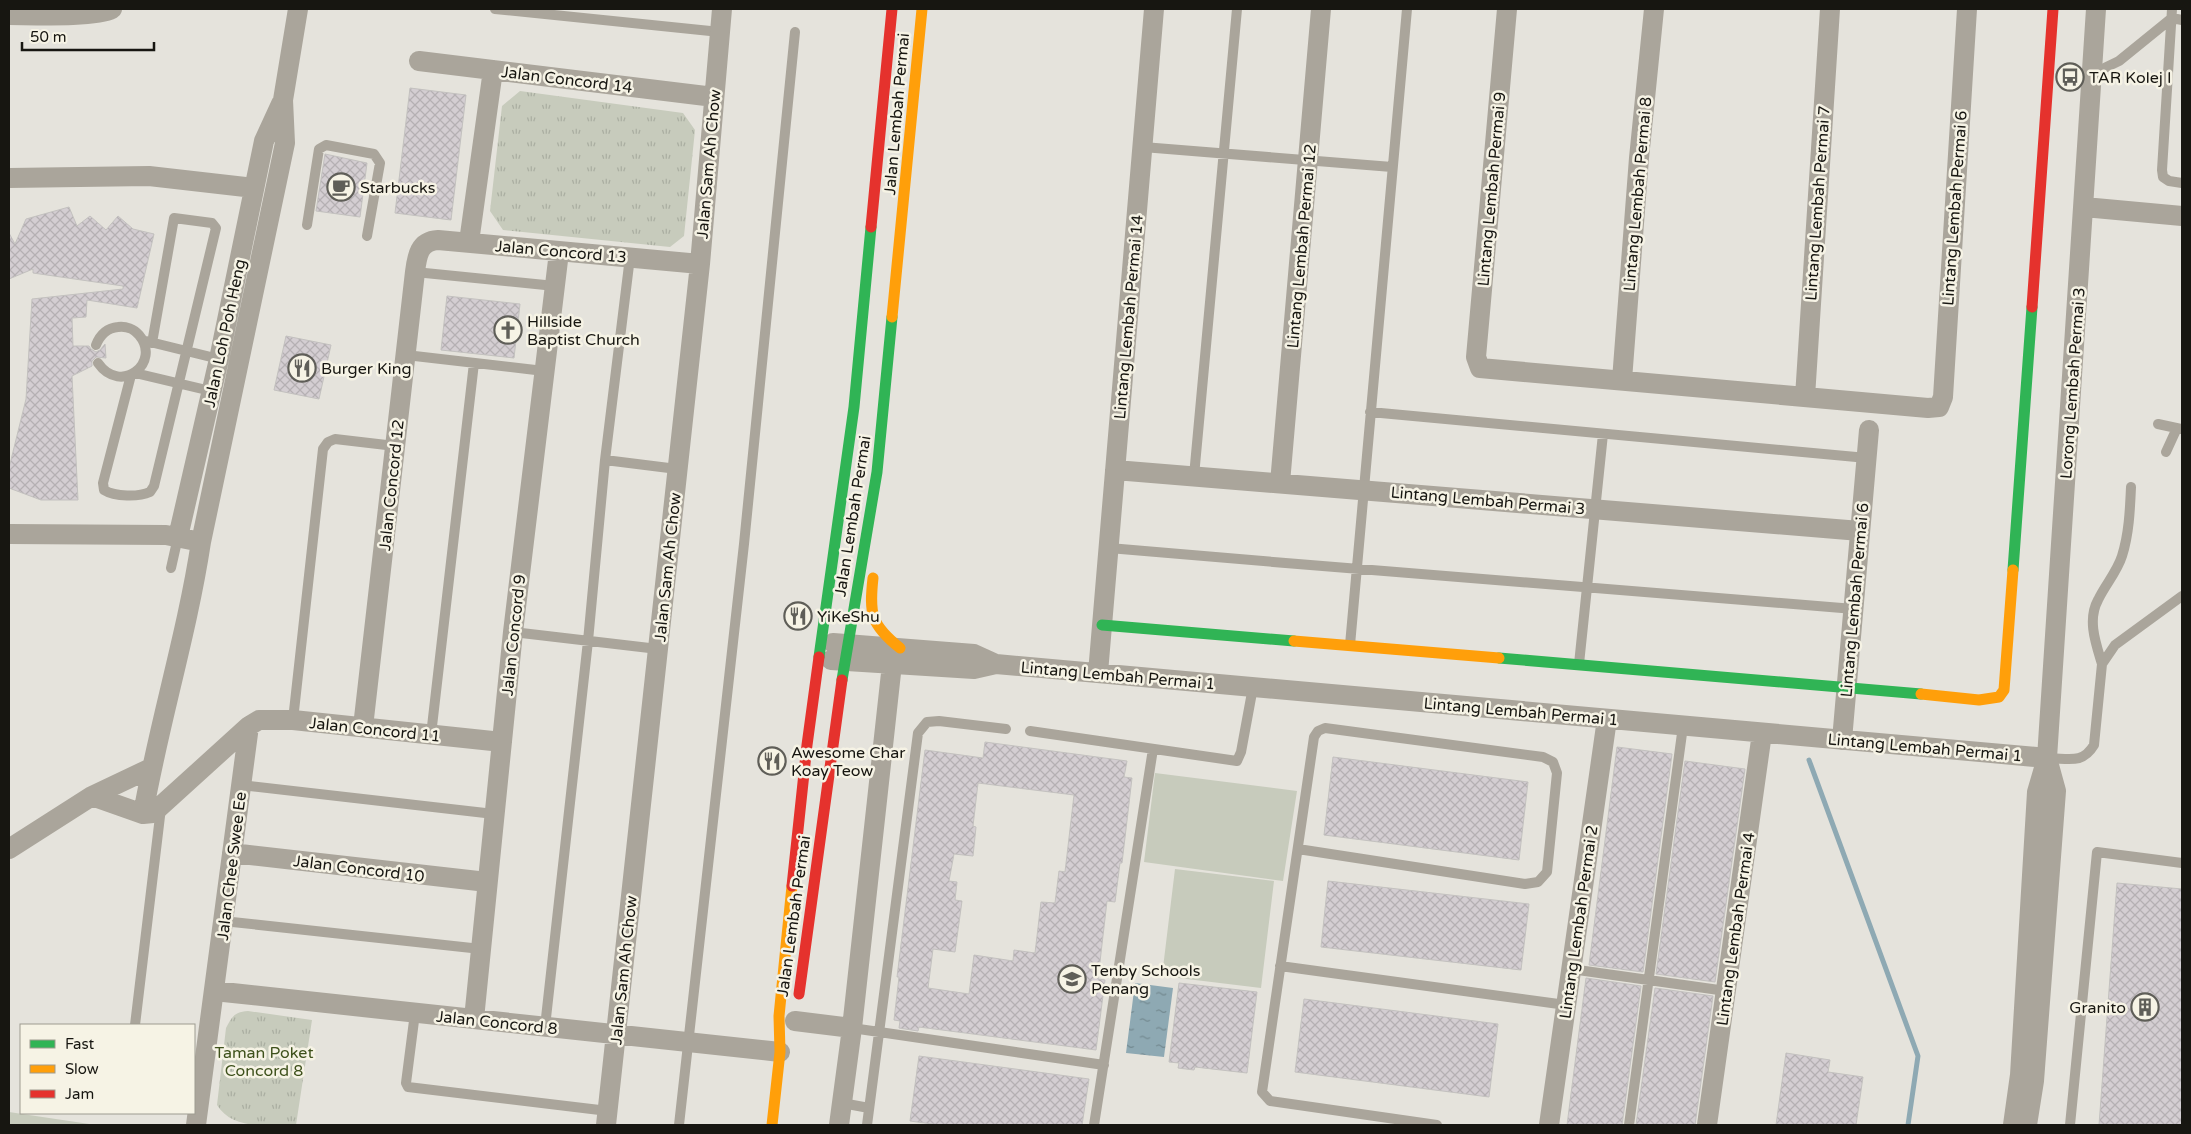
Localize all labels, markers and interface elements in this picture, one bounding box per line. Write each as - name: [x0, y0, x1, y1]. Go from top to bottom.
- scale bar: [22, 20, 155, 52]
- text: 50 m: [30, 28, 67, 46]
- street label: Jalan Lembah Permai: [880, 32, 914, 196]
- street label: Jalan Concord 14: [500, 62, 634, 98]
- bus stop icon: TAR Kolej I: [2055, 62, 2085, 92]
- place label: TAR Kolej I: [2089, 68, 2172, 88]
- street label: Jalan Sam Ah Chow: [693, 88, 726, 240]
- street label: Lintang Lembah Permai 9: [1474, 91, 1510, 287]
- street label: Lintang Lembah Permai 8: [1620, 96, 1656, 292]
- street label: Lintang Lembah Permai 7: [1801, 105, 1835, 301]
- street label: Lintang Lembah Permai 6: [1938, 110, 1972, 306]
- street label: Lintang Lembah Permai 12: [1283, 143, 1321, 349]
- cafe icon: Starbucks: [326, 172, 356, 202]
- place label: Starbucks: [360, 178, 435, 198]
- street label: Lintang Lembah Permai 14: [1110, 214, 1148, 420]
- street label: Jalan Concord 13: [494, 236, 628, 268]
- street label: Jalan Loh Poh Heng: [199, 257, 250, 409]
- street label: Lorong Lembah Permai 3: [2056, 287, 2090, 480]
- place label: Hillside Baptist Church: [527, 312, 640, 350]
- church icon: Hillside Baptist Church: [493, 315, 523, 345]
- restaurant icon: Burger King: [287, 353, 317, 383]
- place label: Burger King: [321, 359, 412, 379]
- street label: Jalan Concord 12: [375, 418, 409, 552]
- street label: Jalan Lembah Permai: [830, 434, 876, 598]
- street label: Lintang Lembah Permai 3: [1390, 483, 1586, 519]
- street label: Jalan Sam Ah Chow: [650, 491, 686, 643]
- street label: Lintang Lembah Permai 6: [1837, 502, 1873, 698]
- street label: Jalan Concord 9: [498, 573, 530, 697]
- restaurant icon: YiKeShu: [783, 601, 813, 631]
- place label: YiKeShu: [817, 607, 880, 627]
- street label: Lintang Lembah Permai 1: [1020, 658, 1216, 694]
- street label: Lintang Lembah Permai 1: [1423, 694, 1619, 730]
- street label: Jalan Concord 11: [308, 713, 442, 747]
- street label: Lintang Lembah Permai 1: [1827, 730, 2023, 766]
- place label: Awesome Char Koay Teow: [791, 743, 906, 781]
- restaurant icon: Awesome Char Koay Teow: [757, 746, 787, 776]
- street label: Jalan Chee Swee Ee: [213, 791, 251, 942]
- street label: Lintang Lembah Permai 2: [1555, 824, 1602, 1020]
- street label: Lintang Lembah Permai 4: [1712, 831, 1759, 1027]
- street label: Jalan Lembah Permai: [773, 834, 815, 998]
- street label: Jalan Concord 10: [292, 851, 426, 887]
- street label: Jalan Sam Ah Chow: [606, 894, 642, 1046]
- place label: Tenby Schools Penang: [1091, 961, 1201, 999]
- school or university icon: Tenby Schools Penang: [1057, 964, 1087, 994]
- building icon: Granito: [2130, 992, 2160, 1022]
- place label: Granito: [2069, 998, 2126, 1018]
- street label: Jalan Concord 8: [435, 1007, 559, 1039]
- legend: [20, 1024, 195, 1114]
- text: Fast: [65, 1035, 95, 1053]
- park label: Taman Poket Concord 8: [214, 1043, 314, 1081]
- text: Slow: [65, 1060, 99, 1078]
- text: Jam: [65, 1085, 94, 1103]

